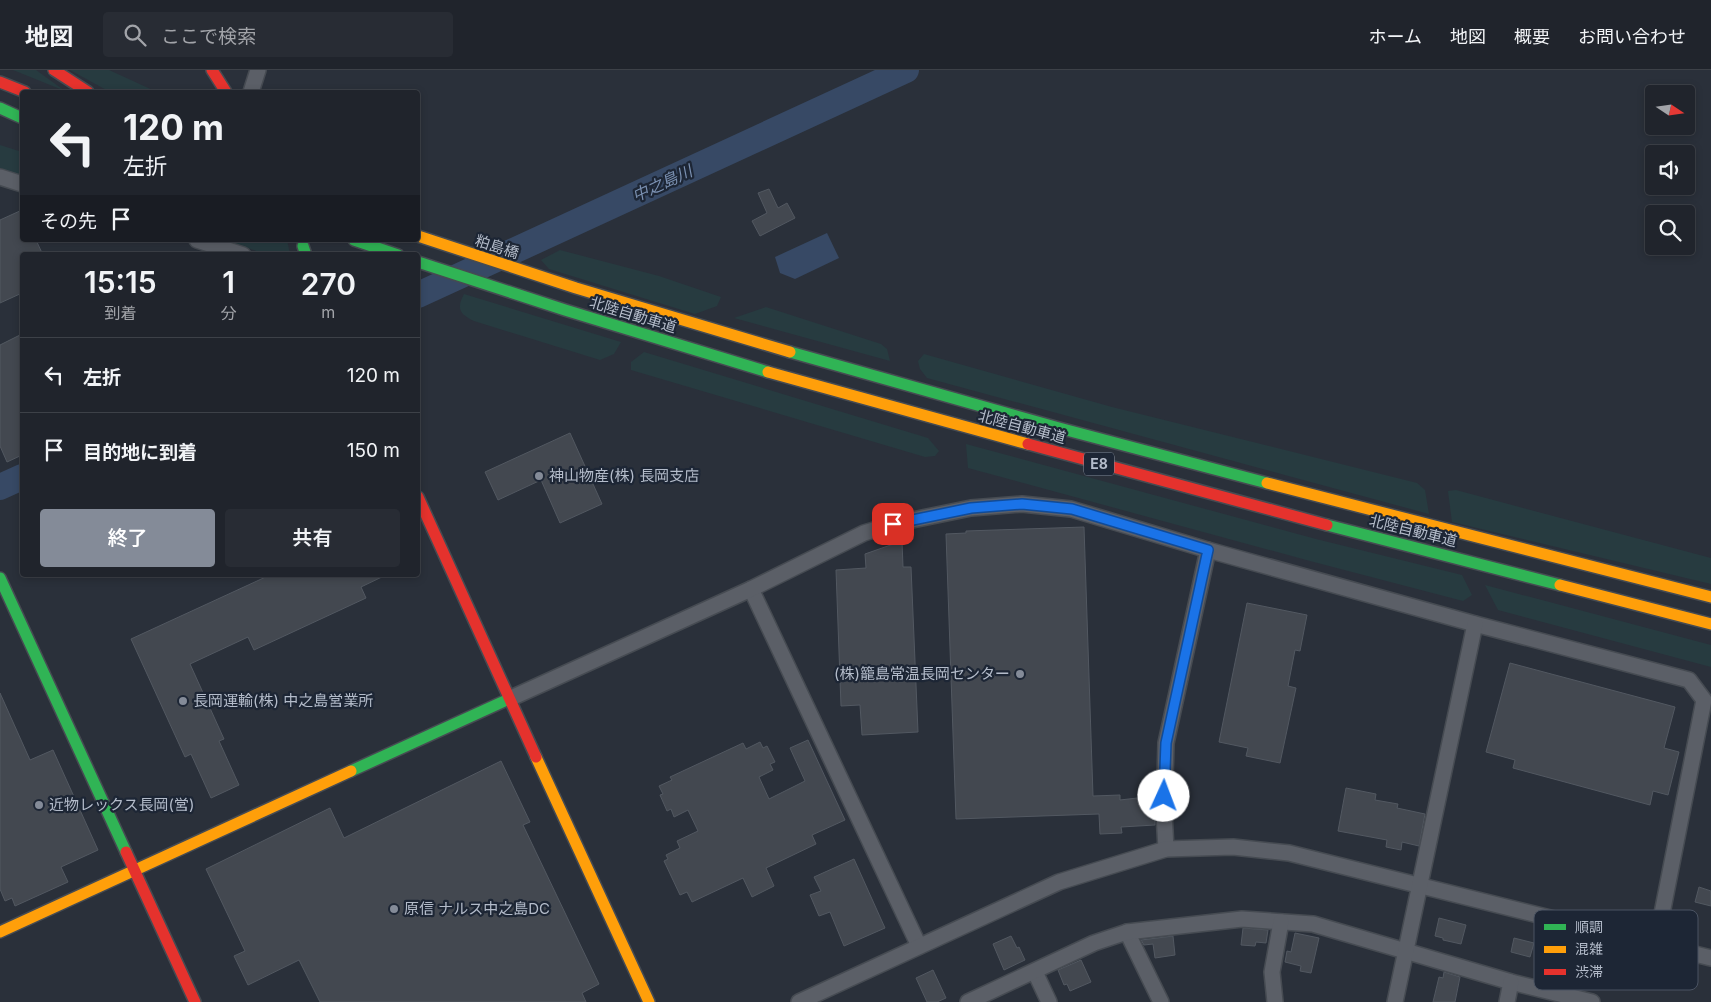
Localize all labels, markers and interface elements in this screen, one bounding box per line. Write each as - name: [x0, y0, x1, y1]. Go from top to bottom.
- search box: [103, 12, 453, 57]
- icon: search: [121, 21, 149, 49]
- text: 地図: [25, 22, 73, 51]
- text: ここで検索: [161, 25, 256, 48]
- text: ホーム: [1369, 26, 1422, 47]
- text: 地図: [1450, 26, 1486, 47]
- text: 概要: [1514, 26, 1550, 47]
- text: お問い合わせ: [1578, 26, 1686, 47]
- north arrow: [1645, 85, 1695, 135]
- map controls: [1645, 85, 1695, 255]
- text: 120 m: [123, 106, 224, 148]
- icon: left: [40, 110, 105, 175]
- button: sound: [1645, 145, 1695, 195]
- text: 左折: [123, 153, 167, 179]
- water label: 中之島川: [629, 160, 697, 206]
- icon: arrive: [107, 205, 135, 233]
- button: search: [1645, 205, 1695, 255]
- text: その先: [40, 210, 97, 233]
- street label: 粕島橋: [473, 231, 521, 263]
- text: 15:15: [84, 264, 157, 300]
- text: 1: [222, 264, 235, 300]
- text: 270: [301, 266, 356, 302]
- street label: 北陸自動車道: [587, 292, 679, 337]
- text: m: [321, 302, 335, 322]
- text: 到着: [104, 303, 136, 323]
- text: 分: [221, 303, 237, 323]
- icon: left: [40, 361, 68, 389]
- text: 120 m: [347, 364, 400, 387]
- text: 左折: [83, 366, 121, 389]
- street label: 北陸自動車道: [976, 406, 1068, 447]
- icon: arrive: [40, 436, 68, 464]
- text: 150 m: [347, 439, 400, 462]
- text: 目的地に到着: [83, 441, 197, 464]
- road number: E8: [1084, 452, 1114, 476]
- place label: 神山物産(株) 長岡支店: [549, 466, 699, 485]
- marker: 神山物産(株) 長岡支店: [533, 470, 545, 482]
- pin: [872, 503, 914, 545]
- button: 終了: [40, 509, 215, 567]
- button: 共有: [225, 509, 400, 567]
- icon: arrive: [879, 510, 907, 538]
- street label: 北陸自動車道: [1367, 510, 1459, 551]
- place label: (株)籠島常温長岡センター: [834, 664, 1010, 683]
- marker: (株)籠島常温長岡センター: [1014, 668, 1026, 680]
- place label: 長岡運輸(株) 中之島営業所: [193, 691, 373, 710]
- marker: 長岡運輸(株) 中之島営業所: [177, 695, 189, 707]
- position arrow: [1137, 769, 1189, 821]
- place label: 近物レックス長岡(営): [49, 795, 195, 814]
- marker: 近物レックス長岡(営): [33, 799, 45, 811]
- place label: 原信 ナルス中之島DC: [404, 899, 550, 918]
- marker: 原信 ナルス中之島DC: [388, 903, 400, 915]
- legend: [1534, 910, 1698, 990]
- text: 順調: [1575, 918, 1603, 935]
- text: 混雑: [1575, 940, 1603, 957]
- text: 渋滞: [1575, 963, 1603, 980]

